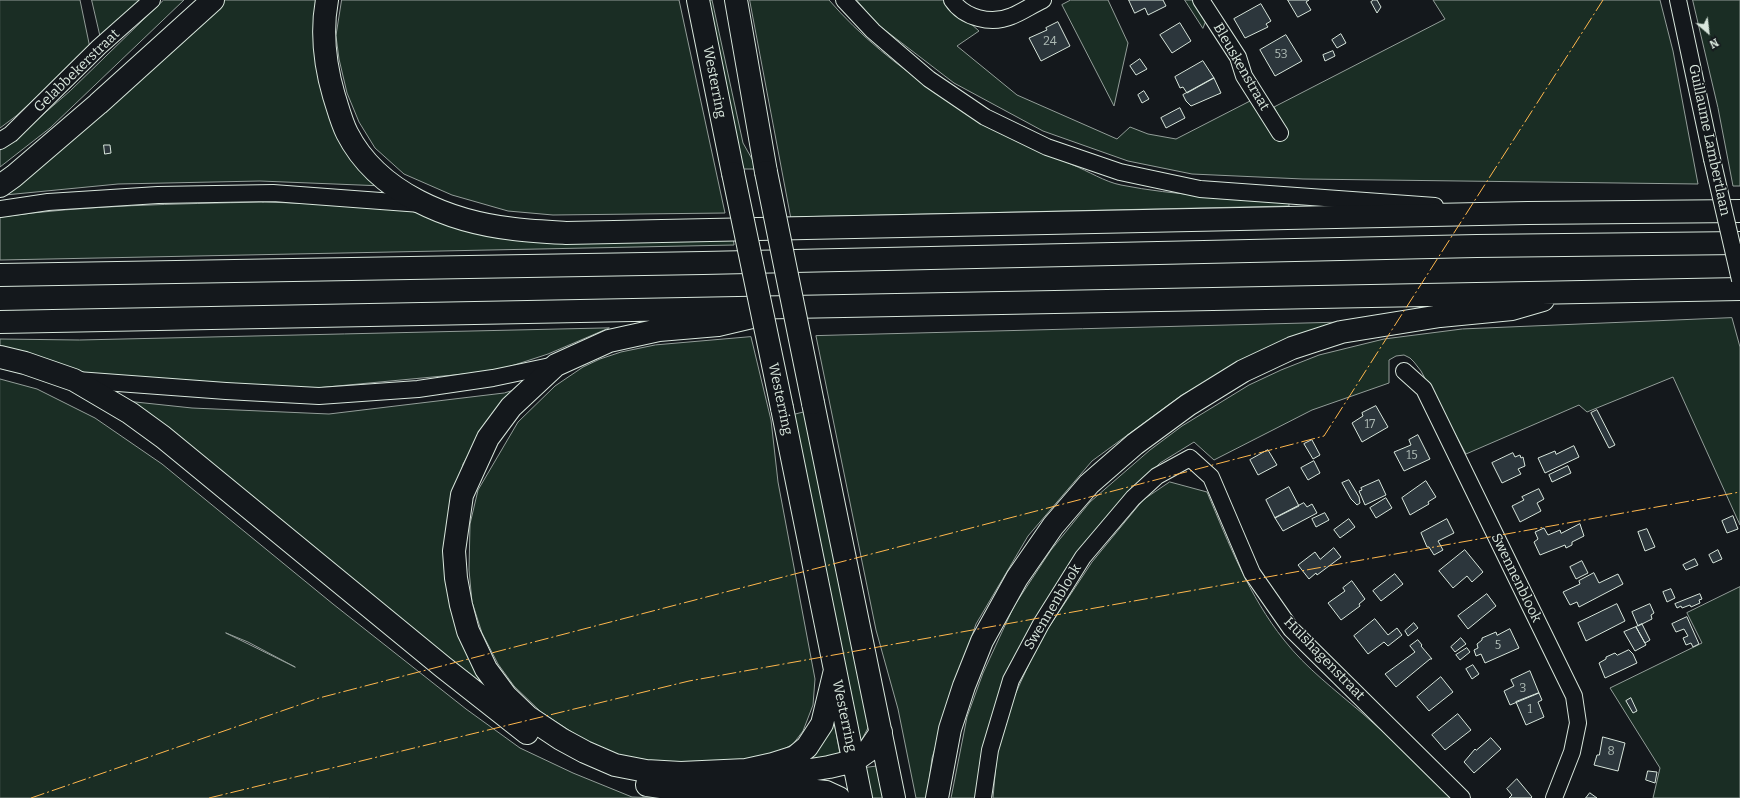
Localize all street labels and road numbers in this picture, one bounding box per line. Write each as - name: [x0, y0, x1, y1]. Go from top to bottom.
- street label: Bleuskenstraat: [1209, 20, 1273, 114]
- street label: Gelabbekerstraat: [31, 26, 123, 116]
- street label: Westerring: [699, 45, 729, 119]
- street label: Guillaume Lambertlaan: [1685, 63, 1733, 217]
- street label: Westerring: [764, 362, 796, 436]
- street label: Swennenblook: [1487, 531, 1545, 625]
- street label: Swennenblook: [1021, 561, 1085, 653]
- street label: Hulshagenstraat: [1280, 614, 1368, 704]
- street label: Westerring: [828, 679, 860, 753]

